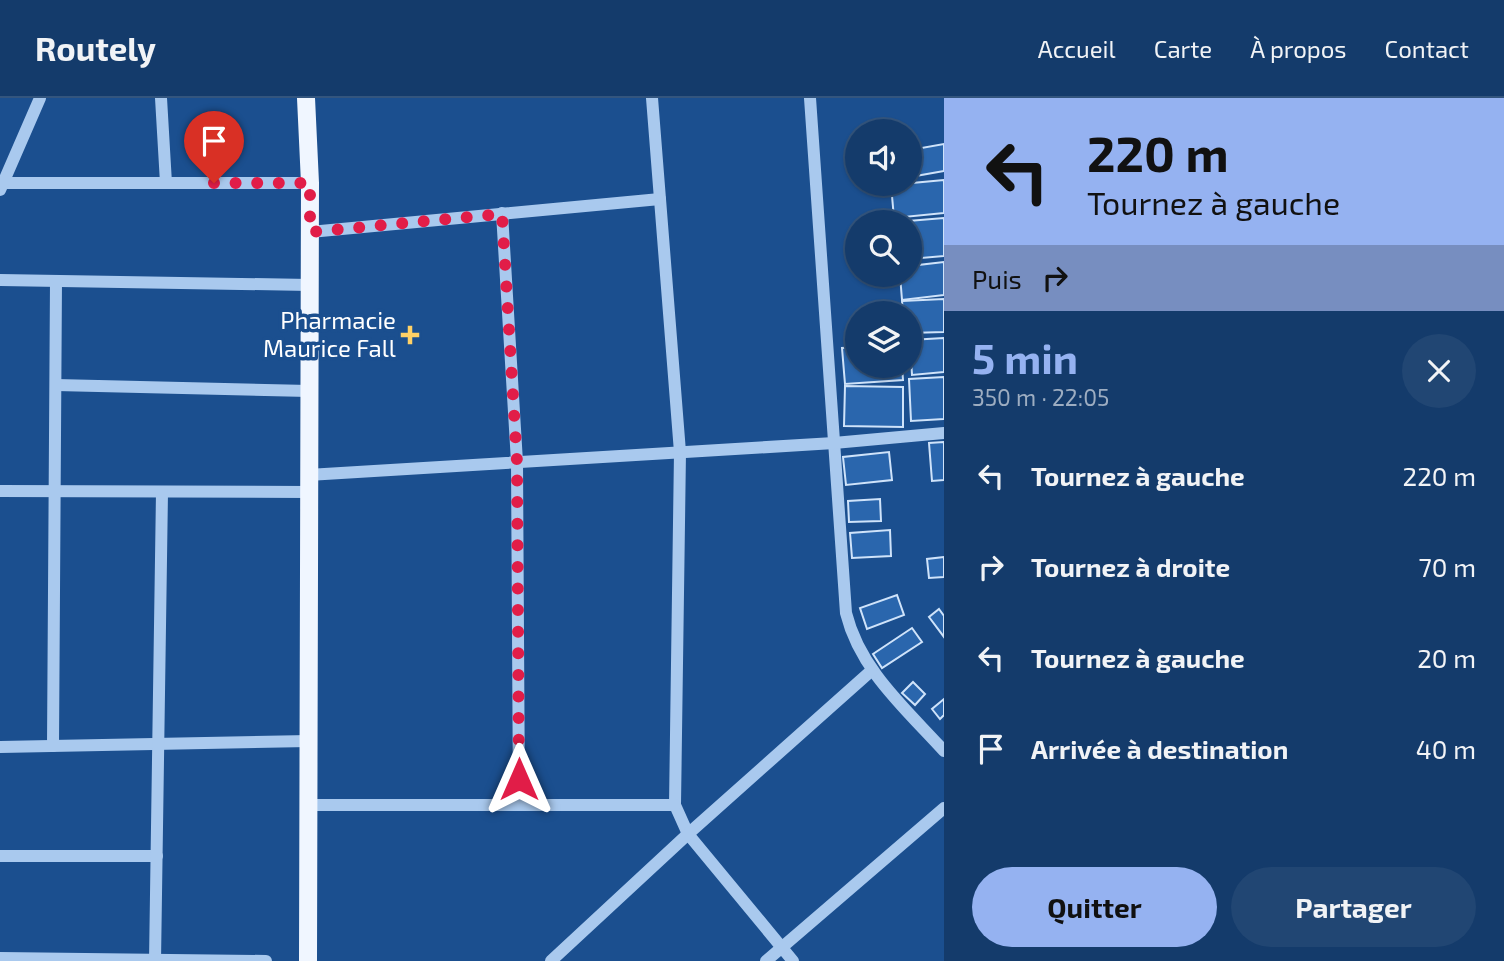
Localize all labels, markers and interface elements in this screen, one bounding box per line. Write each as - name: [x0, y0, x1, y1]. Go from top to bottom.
- text: Routely: [35, 28, 156, 68]
- text: Accueil: [1038, 34, 1116, 63]
- text: Carte: [1154, 34, 1212, 63]
- text: À propos: [1250, 34, 1347, 63]
- text: Contact: [1385, 34, 1469, 63]
- pin: [184, 111, 244, 183]
- map controls: [845, 119, 922, 378]
- button: sound: [845, 119, 922, 196]
- icon: arrive: [195, 122, 233, 160]
- text: 220 m: [1087, 123, 1229, 182]
- icon: left: [972, 126, 1063, 217]
- text: Tournez à gauche: [1087, 183, 1340, 221]
- button: search: [845, 210, 922, 287]
- icon: right: [1036, 259, 1074, 297]
- text: Puis: [972, 263, 1022, 294]
- button: layers: [845, 301, 922, 378]
- place label: Pharmacie Maurice Fall: [263, 305, 396, 362]
- marker: Pharmacie Maurice Fall: [402, 327, 418, 343]
- text: 5 min: [972, 332, 1078, 382]
- button: close: [1402, 334, 1476, 408]
- text: 350 m · 22:05: [972, 383, 1109, 411]
- icon: left: [972, 457, 1010, 495]
- text: Tournez à gauche: [1031, 460, 1245, 491]
- text: 220 m: [1403, 460, 1476, 491]
- icon: right: [972, 548, 1010, 586]
- text: Tournez à droite: [1031, 551, 1230, 582]
- text: 70 m: [1418, 551, 1476, 582]
- icon: left: [972, 639, 1010, 677]
- text: Tournez à gauche: [1031, 642, 1245, 673]
- text: 20 m: [1417, 642, 1476, 673]
- icon: arrive: [972, 730, 1010, 768]
- text: Arrivée à destination: [1031, 733, 1288, 764]
- text: 40 m: [1416, 733, 1476, 764]
- position arrow: [482, 742, 556, 816]
- button: Quitter: [972, 867, 1217, 947]
- button: Partager: [1231, 867, 1476, 947]

